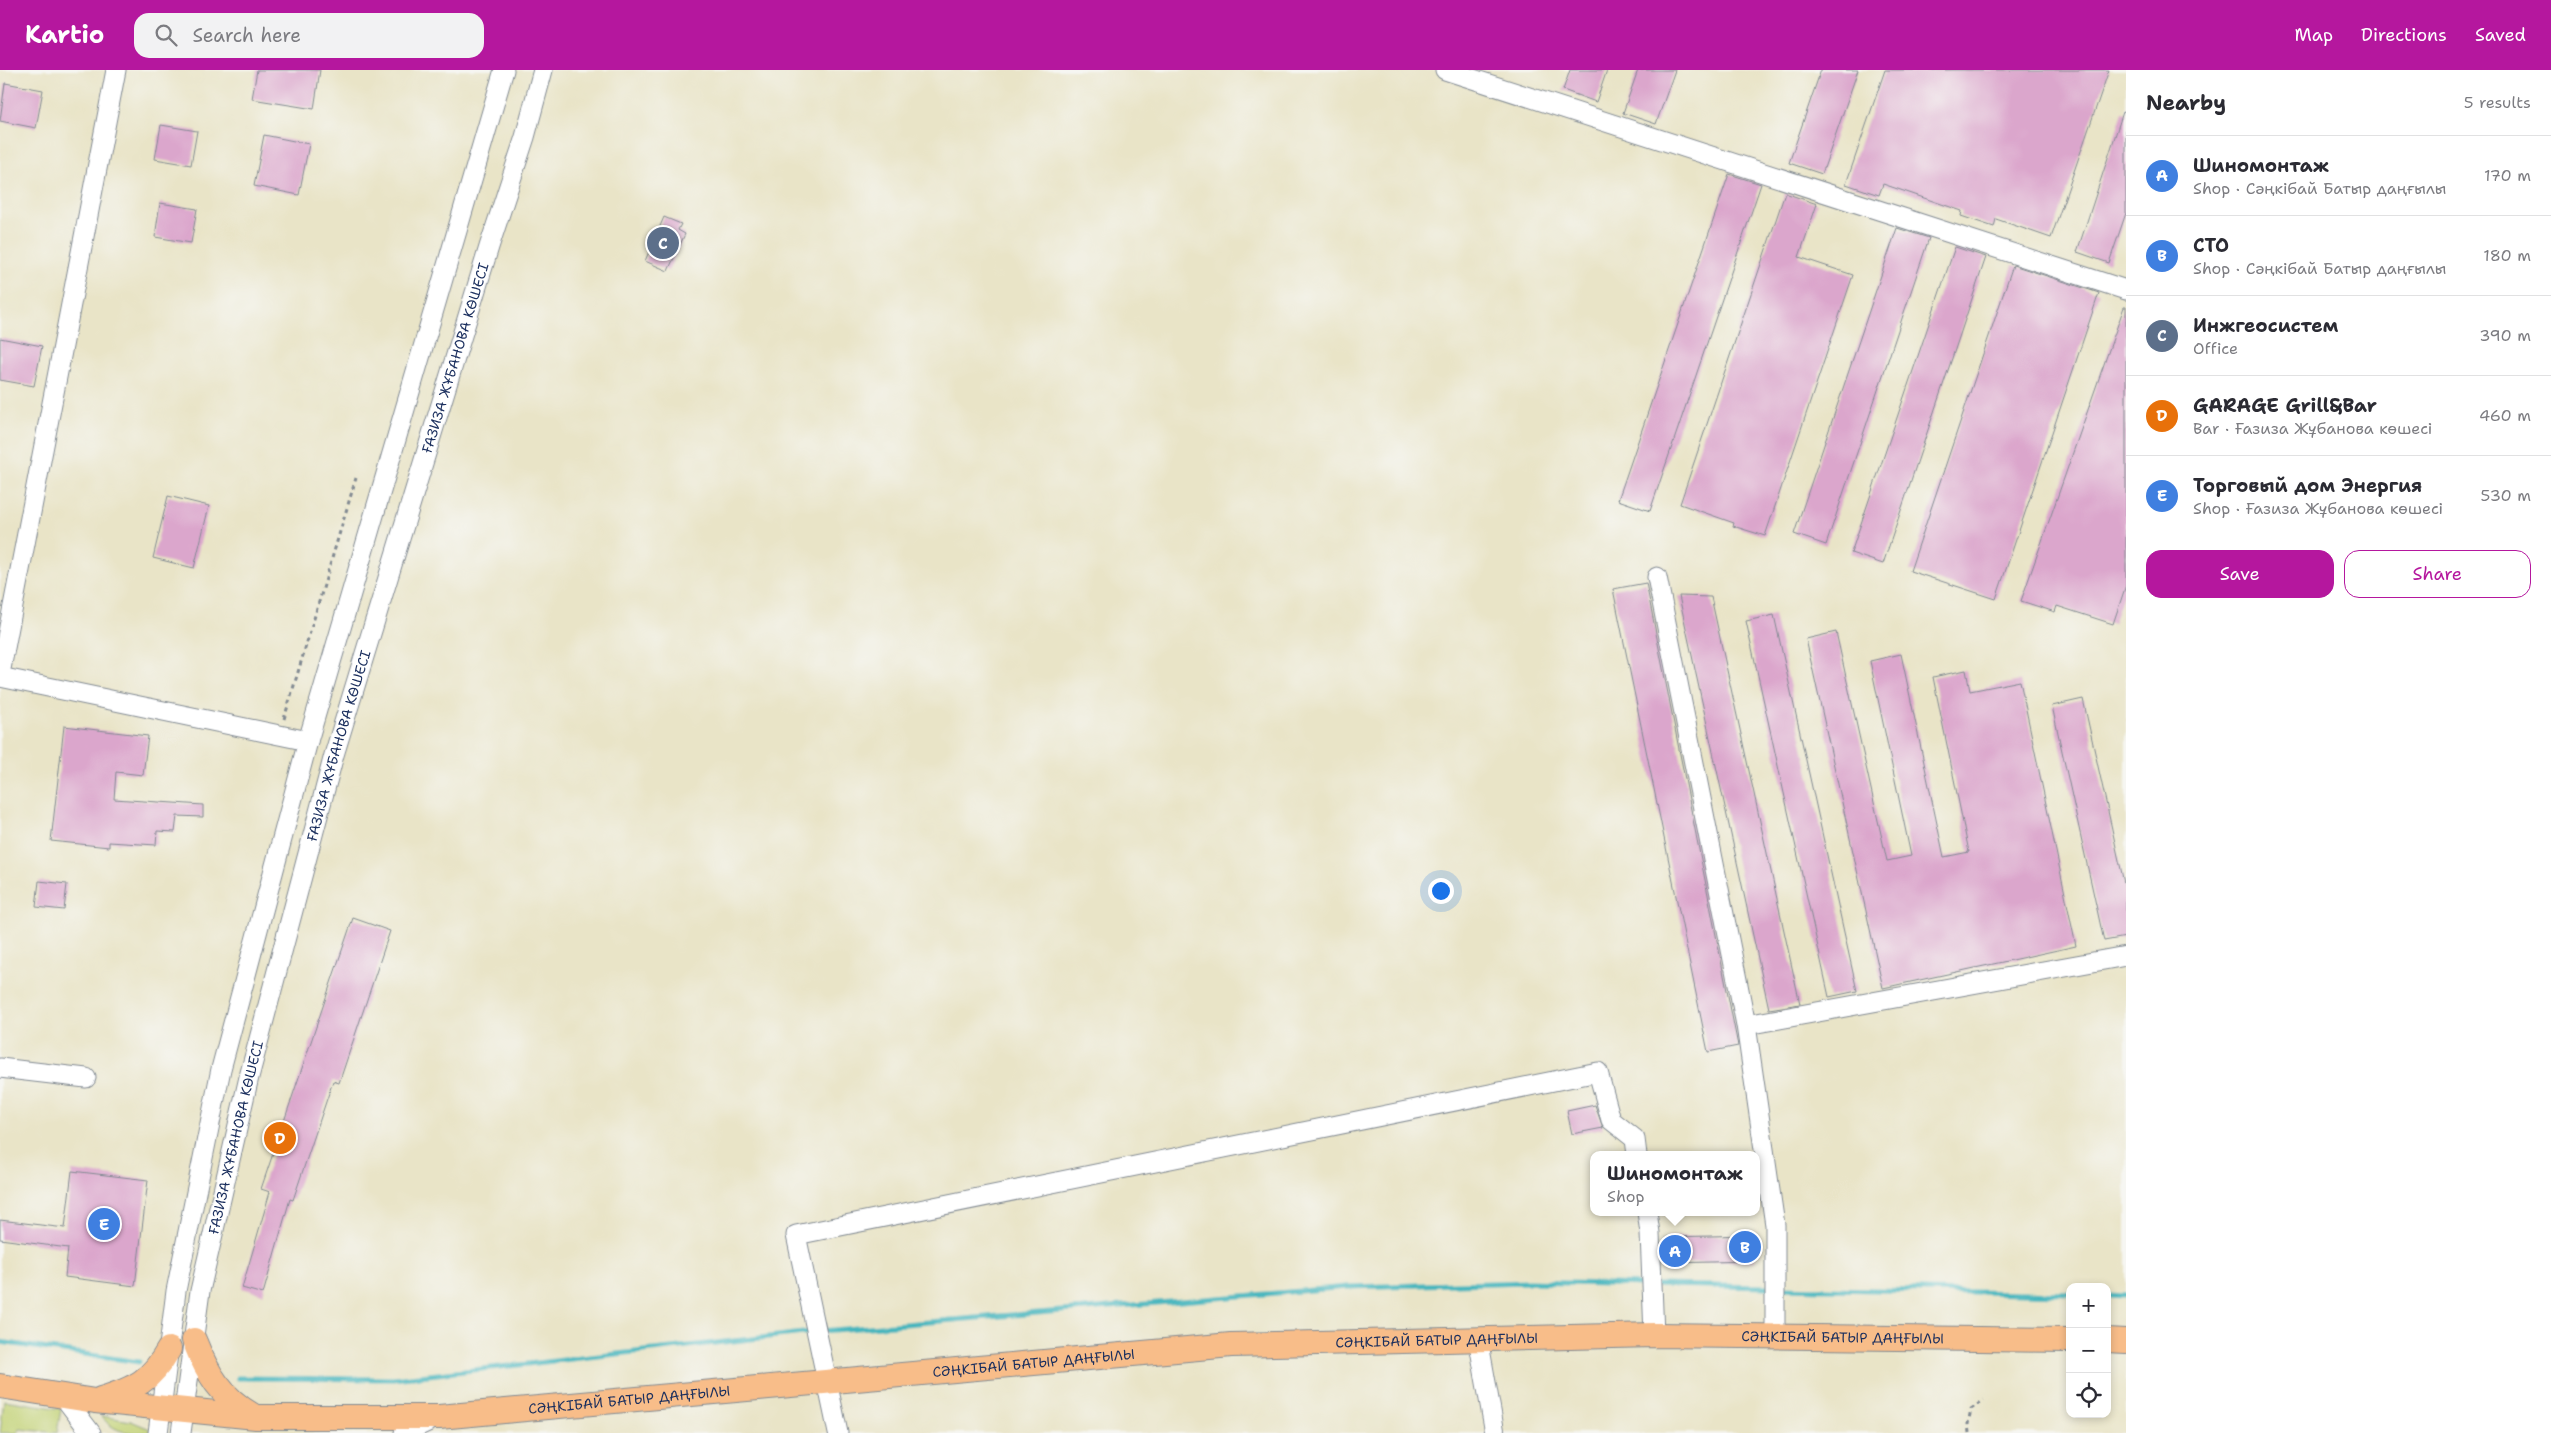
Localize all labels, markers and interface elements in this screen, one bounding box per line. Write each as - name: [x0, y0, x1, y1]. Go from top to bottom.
- search box: [134, 13, 484, 58]
- text: Kartio: [25, 19, 104, 51]
- icon: search: [152, 21, 180, 49]
- text: Search here: [192, 23, 301, 48]
- text: Map: [2295, 23, 2333, 47]
- text: Directions: [2361, 23, 2447, 47]
- text: Saved: [2475, 23, 2526, 47]
- text: Nearby: [2146, 89, 2226, 117]
- text: 5 results: [2464, 92, 2531, 113]
- text: Шиномонтаж: [2193, 153, 2329, 178]
- text: A: [2156, 165, 2168, 186]
- text: 170 m: [2484, 165, 2531, 186]
- text: Shop · Сәңкібай Батыр даңғылы: [2193, 178, 2446, 199]
- pin: C: [647, 224, 679, 262]
- text: СТО: [2193, 233, 2229, 258]
- text: B: [2157, 245, 2167, 266]
- text: 180 m: [2483, 245, 2531, 266]
- text: Shop · Сәңкібай Батыр даңғылы: [2193, 258, 2446, 279]
- street label: ҒАЗИЗА ЖҰБАНОВА КӨШЕСІ: [418, 260, 493, 455]
- text: Инжгеосистем: [2193, 313, 2338, 338]
- text: C: [2157, 325, 2167, 346]
- text: 390 m: [2479, 325, 2531, 346]
- text: Office: [2193, 338, 2238, 359]
- text: GARAGE Grill&Bar: [2193, 393, 2377, 418]
- text: D: [2156, 405, 2168, 426]
- text: 460 m: [2479, 405, 2531, 426]
- text: Bar · Ғазиза Жұбанова көшесі: [2193, 418, 2432, 439]
- text: Торговый дом Энергия: [2193, 473, 2422, 498]
- text: E: [2157, 485, 2167, 506]
- text: 530 m: [2481, 485, 2531, 506]
- text: Shop · Ғазиза Жұбанова көшесі: [2193, 498, 2443, 519]
- button: Save: [2146, 550, 2334, 598]
- button: Share: [2344, 550, 2531, 598]
- street label: ҒАЗИЗА ЖҰБАНОВА КӨШЕСІ: [303, 648, 375, 843]
- your location: [1428, 878, 1454, 904]
- street label: ҒАЗИЗА ЖҰБАНОВА КӨШЕСІ: [204, 1038, 267, 1236]
- pin: D: [264, 1119, 296, 1157]
- popup: [1590, 1151, 1760, 1216]
- text: Шиномонтаж: [1607, 1161, 1743, 1186]
- text: Shop: [1607, 1186, 1644, 1207]
- pin: E: [88, 1205, 120, 1243]
- pin: B: [1729, 1228, 1761, 1266]
- pin: A: [1659, 1232, 1691, 1270]
- map controls: [2066, 1283, 2111, 1418]
- button: +: [2066, 1283, 2111, 1328]
- street label: СӘҢКІБАЙ БАТЫР ДАҢҒЫЛЫ: [1741, 1327, 1944, 1347]
- button: −: [2066, 1328, 2111, 1373]
- street label: СӘҢКІБАЙ БАТЫР ДАҢҒЫЛЫ: [1335, 1329, 1538, 1352]
- street label: СӘҢКІБАЙ БАТЫР ДАҢҒЫЛЫ: [932, 1345, 1135, 1381]
- button: locate: [2066, 1373, 2111, 1418]
- street label: СӘҢКІБАЙ БАТЫР ДАҢҒЫЛЫ: [528, 1382, 731, 1418]

